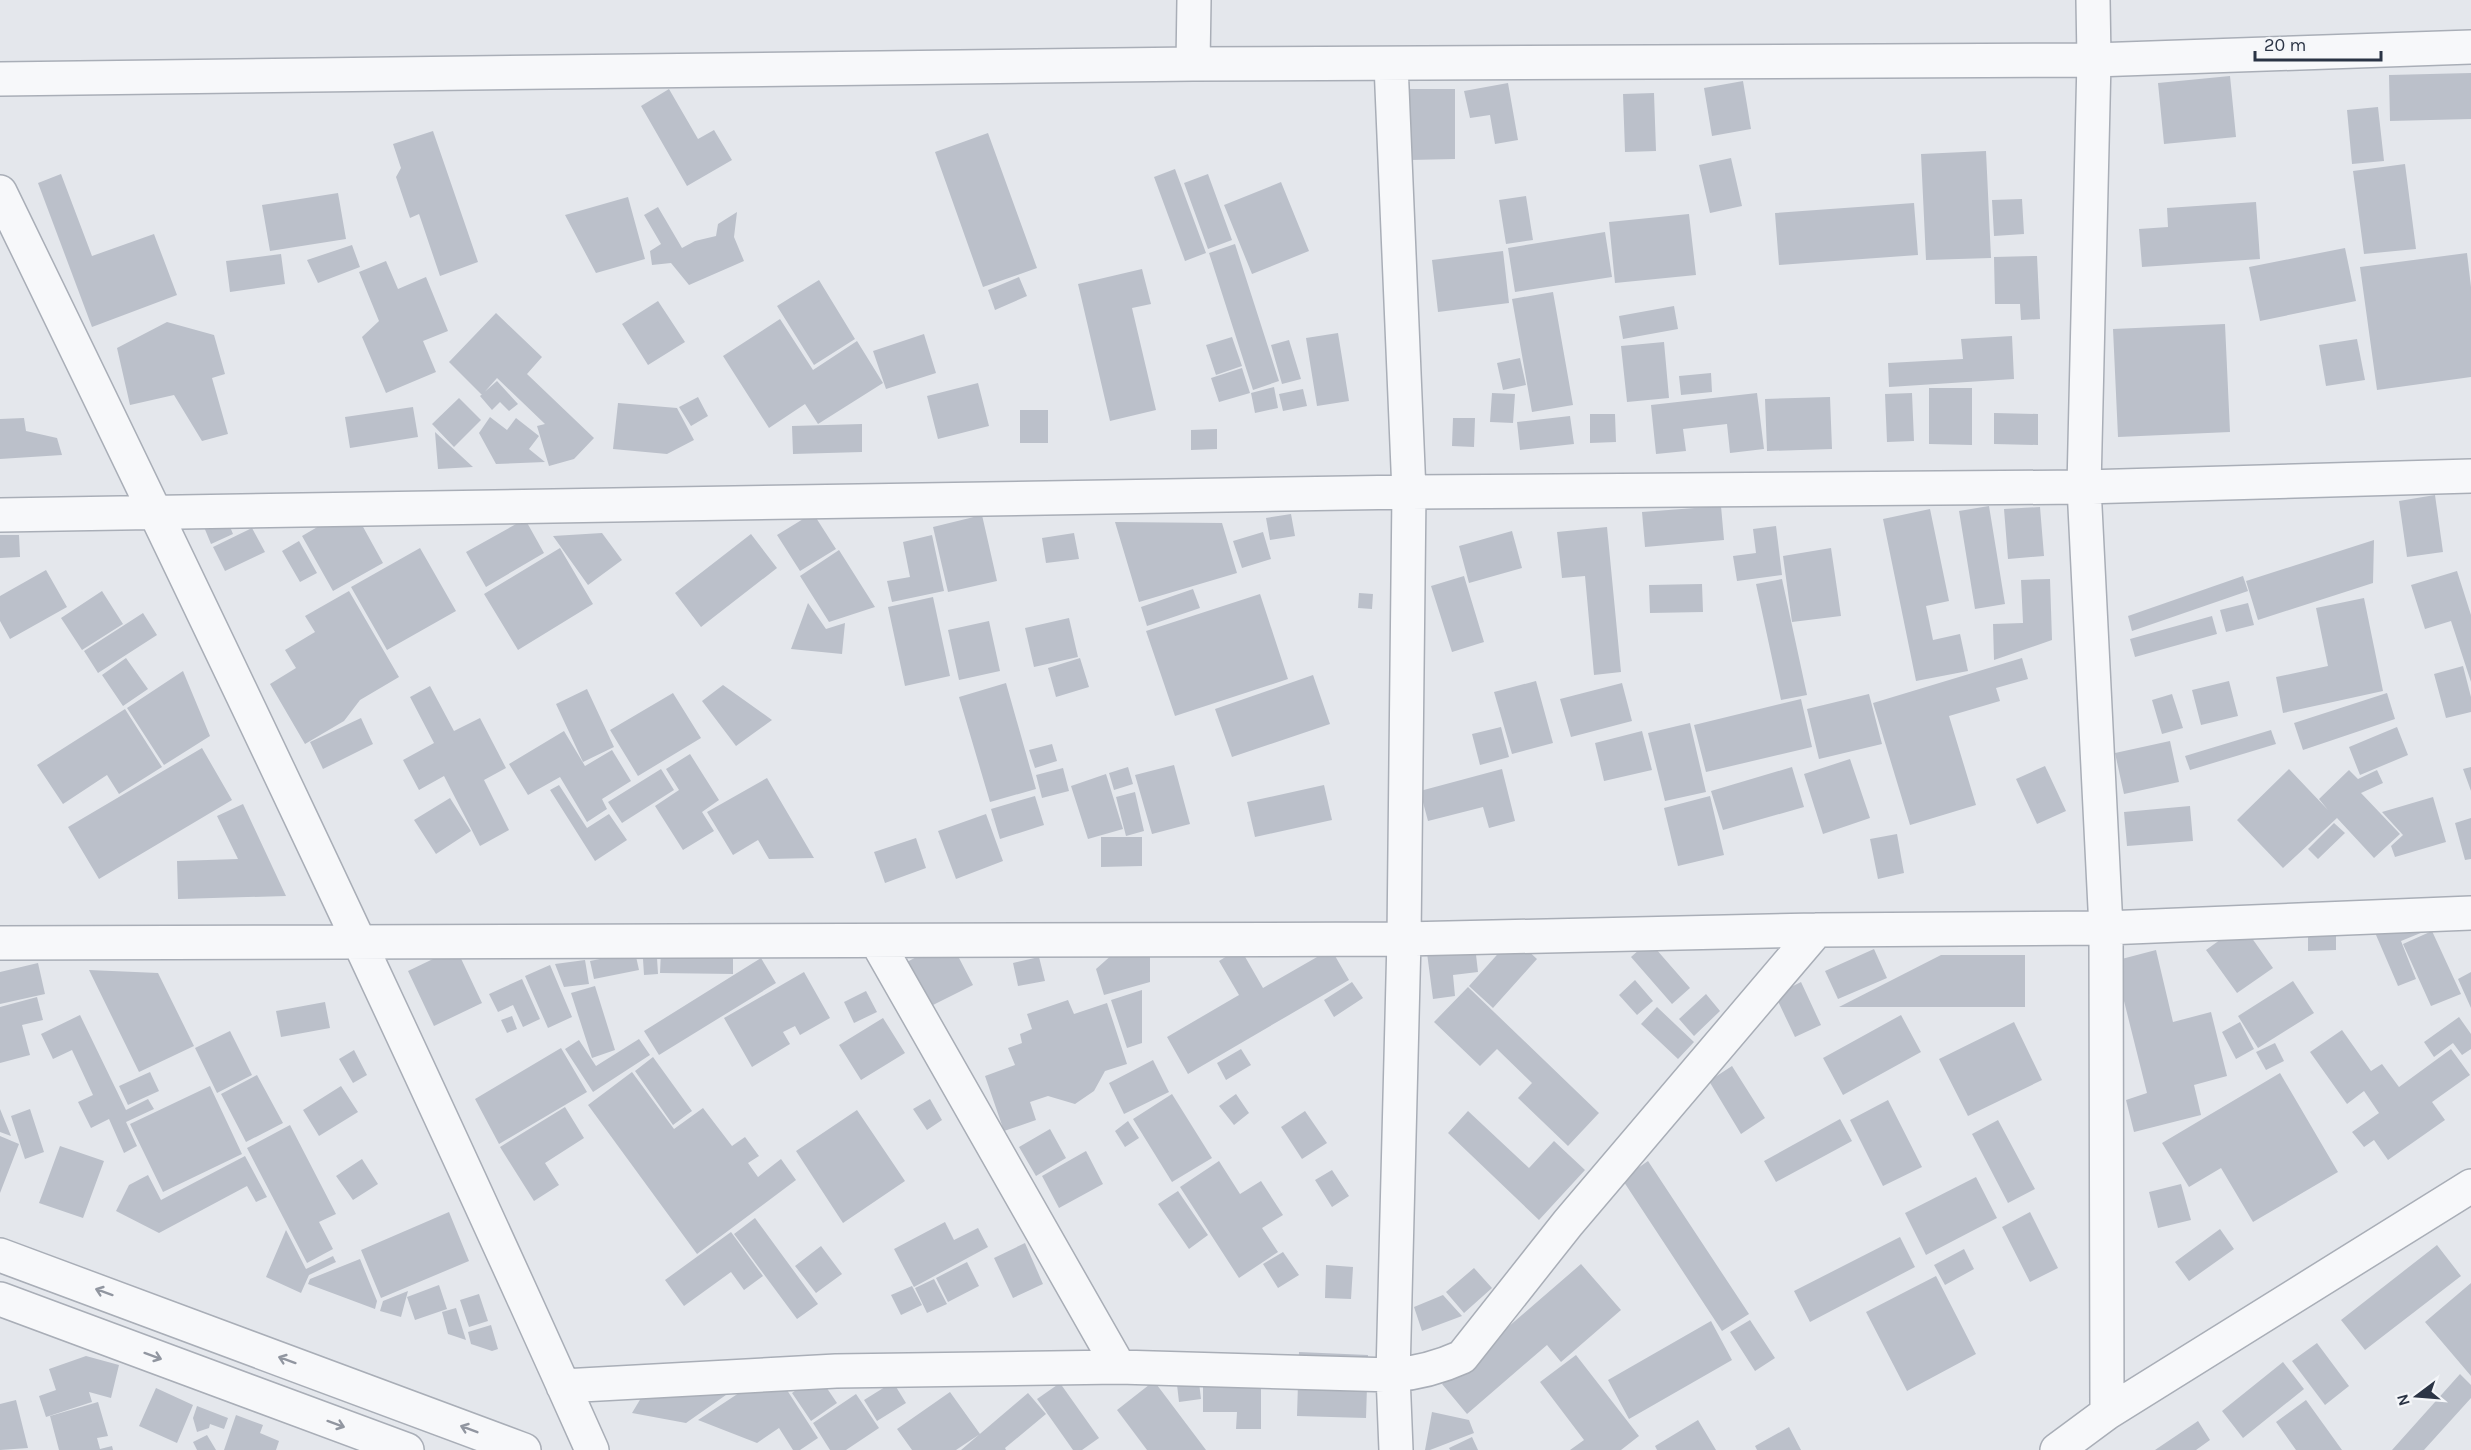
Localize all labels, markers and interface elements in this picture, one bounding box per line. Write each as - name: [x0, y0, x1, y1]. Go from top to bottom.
- scale bar: [2255, 24, 2381, 62]
- text: 20 m: [2264, 34, 2306, 56]
- one-way arrow: [95, 1286, 114, 1297]
- one-way arrow: [143, 1351, 162, 1362]
- one-way arrow: [278, 1354, 297, 1365]
- north arrow: [2387, 1366, 2447, 1426]
- text: N: [2392, 1392, 2414, 1408]
- one-way arrow: [326, 1419, 345, 1430]
- one-way arrow: [460, 1423, 479, 1434]

